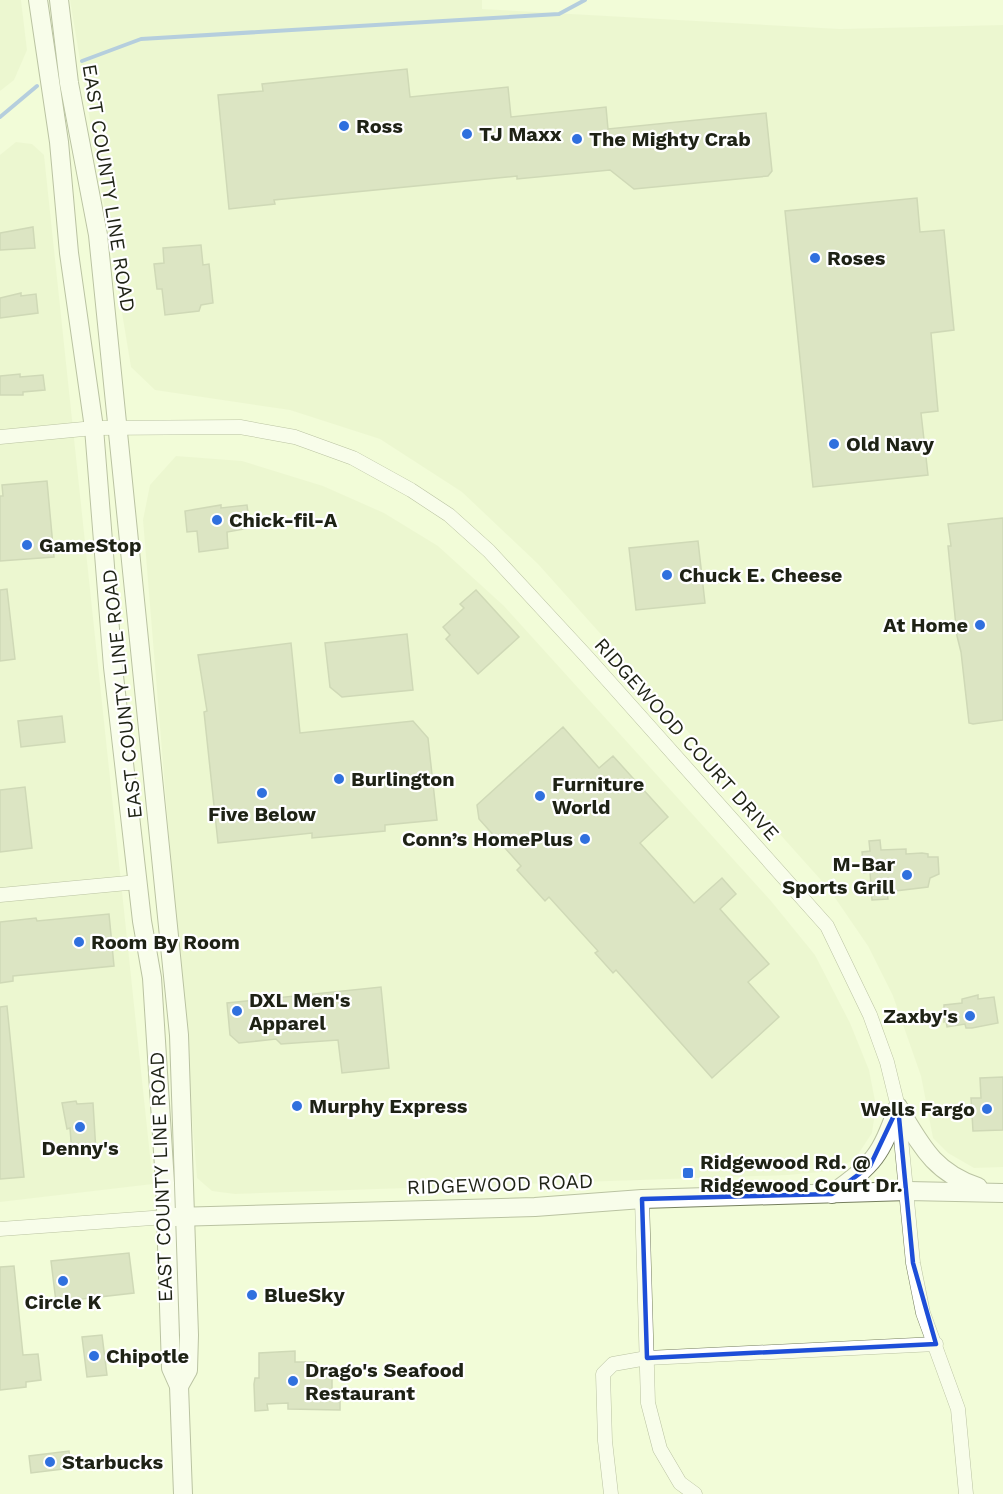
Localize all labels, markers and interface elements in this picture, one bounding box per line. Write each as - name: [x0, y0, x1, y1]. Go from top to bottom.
- street label: EAST COUNTY LINE ROAD: [78, 62, 140, 314]
- place label: Ross: [356, 114, 403, 138]
- marker: Ross: [337, 119, 351, 133]
- place label: TJ Maxx: [479, 122, 562, 146]
- marker: TJ Maxx: [460, 127, 474, 141]
- place label: The Mighty Crab: [589, 127, 751, 151]
- marker: The Mighty Crab: [570, 132, 584, 146]
- place label: Roses: [827, 246, 886, 270]
- marker: Roses: [808, 251, 822, 265]
- place label: Old Navy: [846, 432, 935, 456]
- marker: Old Navy: [827, 437, 841, 451]
- place label: Chick-fil-A: [229, 508, 338, 532]
- marker: Chick-fil-A: [210, 513, 224, 527]
- place label: GameStop: [39, 533, 142, 557]
- marker: GameStop: [20, 538, 34, 552]
- place label: Chuck E. Cheese: [679, 563, 842, 587]
- street label: EAST COUNTY LINE ROAD: [97, 568, 147, 820]
- marker: Chuck E. Cheese: [660, 568, 674, 582]
- place label: At Home: [883, 613, 968, 637]
- marker: At Home: [973, 618, 987, 632]
- street label: RIDGEWOOD COURT DRIVE: [590, 633, 784, 845]
- place label: Burlington: [351, 767, 455, 791]
- marker: Burlington: [332, 772, 346, 786]
- place label: Furniture World: [552, 772, 644, 819]
- marker: Five Below: [255, 786, 269, 800]
- marker: Furniture World: [533, 789, 547, 803]
- place label: Five Below: [208, 802, 316, 826]
- place label: Conn’s HomePlus: [402, 827, 573, 851]
- marker: Conn’s HomePlus: [578, 832, 592, 846]
- place label: M-Bar Sports Grill: [782, 852, 895, 899]
- marker: M-Bar Sports Grill: [900, 868, 914, 882]
- place label: Room By Room: [91, 930, 240, 954]
- marker: Room By Room: [72, 935, 86, 949]
- place label: DXL Men's Apparel: [249, 988, 351, 1035]
- marker: DXL Men's Apparel: [230, 1004, 244, 1018]
- place label: Zaxby's: [883, 1004, 958, 1028]
- marker: Zaxby's: [963, 1009, 977, 1023]
- street label: EAST COUNTY LINE ROAD: [145, 1051, 177, 1303]
- place label: Murphy Express: [309, 1094, 468, 1118]
- place label: Wells Fargo: [861, 1097, 975, 1121]
- marker: Murphy Express: [290, 1099, 304, 1113]
- marker: Wells Fargo: [980, 1102, 994, 1116]
- marker: Denny's: [73, 1120, 87, 1134]
- place label: Denny's: [41, 1136, 119, 1160]
- place label: Ridgewood Rd. @ Ridgewood Court Dr.: [700, 1150, 903, 1197]
- marker: Ridgewood Rd. @ Ridgewood Court Dr.: [681, 1166, 695, 1180]
- street label: RIDGEWOOD ROAD: [406, 1169, 594, 1199]
- marker: Circle K: [56, 1274, 70, 1288]
- place label: BlueSky: [264, 1283, 345, 1307]
- marker: BlueSky: [245, 1288, 259, 1302]
- place label: Circle K: [25, 1290, 102, 1314]
- place label: Chipotle: [106, 1344, 189, 1368]
- marker: Chipotle: [87, 1349, 101, 1363]
- place label: Drago's Seafood Restaurant: [305, 1358, 464, 1405]
- marker: Drago's Seafood Restaurant: [286, 1374, 300, 1388]
- place label: Starbucks: [62, 1450, 164, 1474]
- marker: Starbucks: [43, 1455, 57, 1469]

